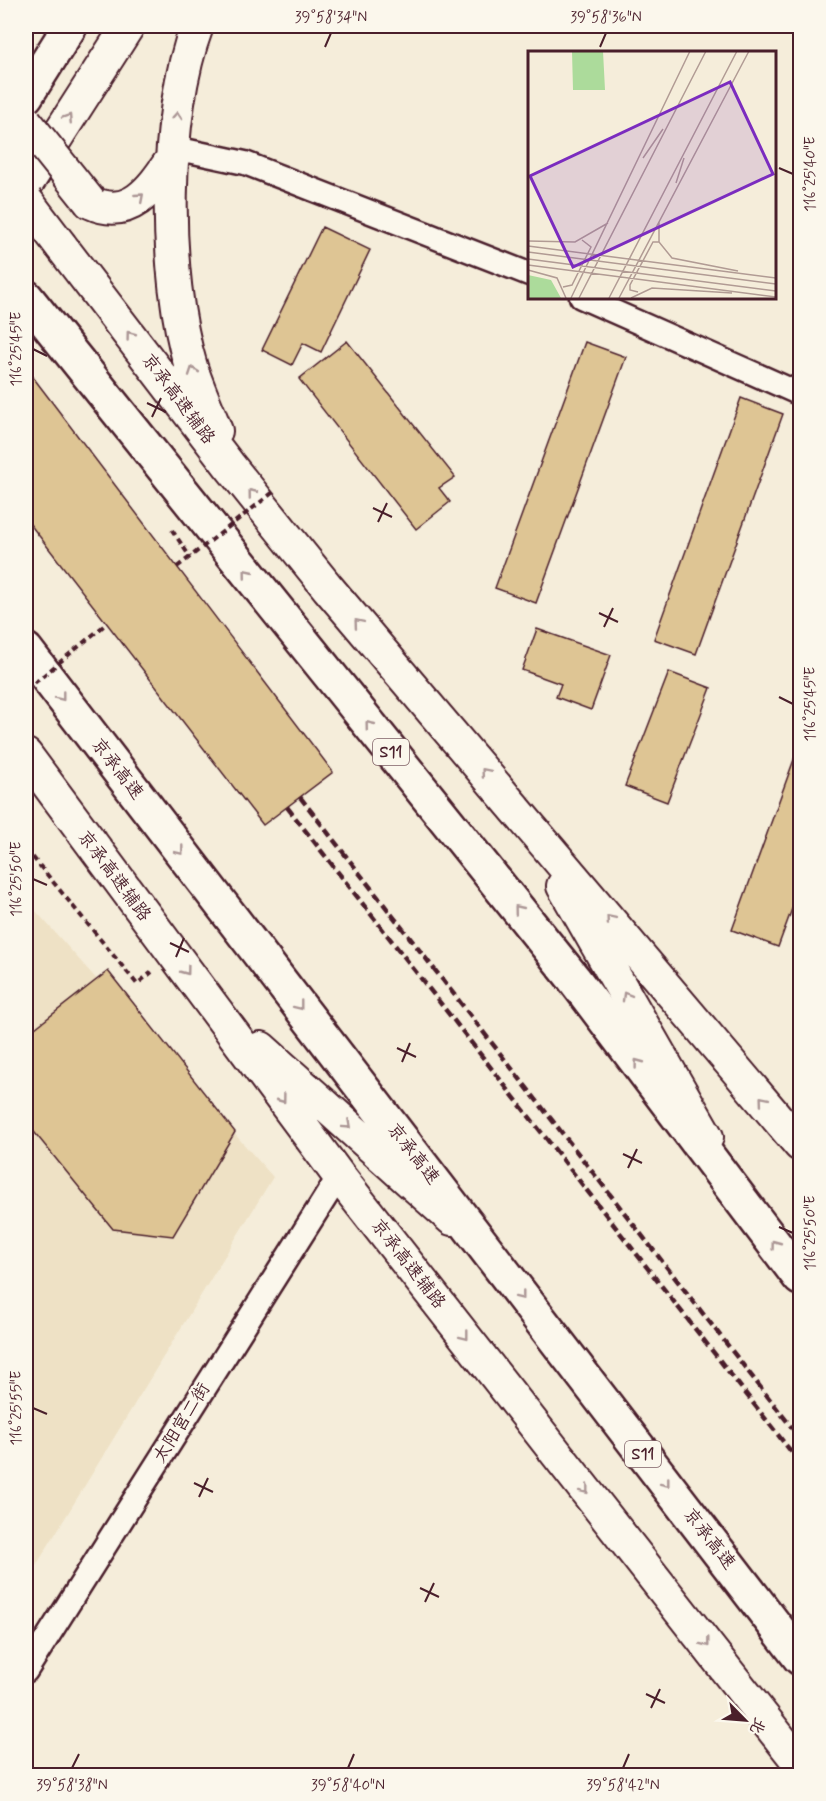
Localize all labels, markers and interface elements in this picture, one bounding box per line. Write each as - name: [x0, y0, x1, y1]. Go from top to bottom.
- text: 39°58'34"N: [295, 8, 367, 28]
- text: 39°58'36"N: [570, 8, 642, 28]
- inset map: [528, 51, 775, 298]
- one-way arrow: [170, 111, 183, 120]
- one-way arrow: [61, 114, 72, 125]
- text: 116°25'40"E: [801, 136, 821, 212]
- one-way arrow: [134, 193, 144, 204]
- text: 116°25'45"E: [7, 311, 27, 386]
- one-way arrow: [126, 331, 137, 342]
- street label: 京承高速辅路: [136, 349, 220, 449]
- one-way arrow: [188, 367, 201, 377]
- one-way arrow: [248, 489, 259, 500]
- one-way arrow: [244, 568, 255, 579]
- one-way arrow: [354, 619, 365, 630]
- text: 116°25'45"E: [801, 666, 821, 741]
- one-way arrow: [54, 690, 65, 701]
- one-way arrow: [366, 720, 377, 731]
- street label: 京承高速: [85, 733, 149, 805]
- road number: S11: [373, 739, 409, 765]
- one-way arrow: [481, 768, 492, 779]
- street label: 京承高速辅路: [72, 826, 156, 926]
- text: 116°25'50"E: [7, 841, 27, 917]
- one-way arrow: [173, 845, 184, 856]
- one-way arrow: [514, 905, 525, 916]
- one-way arrow: [606, 915, 617, 926]
- one-way arrow: [179, 964, 190, 975]
- one-way arrow: [622, 991, 633, 1002]
- one-way arrow: [291, 999, 302, 1010]
- one-way arrow: [634, 1059, 645, 1070]
- one-way arrow: [275, 1092, 286, 1103]
- one-way arrow: [759, 1096, 770, 1107]
- one-way arrow: [340, 1118, 350, 1129]
- street label: 京承高速: [381, 1118, 445, 1190]
- text: 116°25'50"E: [801, 1195, 821, 1271]
- street label: 京承高速辅路: [365, 1214, 451, 1314]
- one-way arrow: [771, 1240, 782, 1251]
- one-way arrow: [514, 1289, 525, 1300]
- one-way arrow: [458, 1330, 469, 1341]
- text: 116°25'55"E: [7, 1370, 27, 1446]
- street label: 太阳宫二街: [148, 1378, 216, 1468]
- road number: S11: [625, 1441, 661, 1467]
- one-way arrow: [659, 1477, 670, 1488]
- one-way arrow: [578, 1483, 589, 1494]
- street label: 京承高速: [677, 1503, 741, 1575]
- one-way arrow: [698, 1637, 709, 1648]
- north arrow: [715, 1690, 775, 1750]
- text: 北: [744, 1714, 770, 1737]
- text: 39°58'38"N: [36, 1776, 108, 1796]
- text: 39°58'40"N: [311, 1776, 385, 1796]
- text: 39°58'42"N: [586, 1776, 660, 1796]

